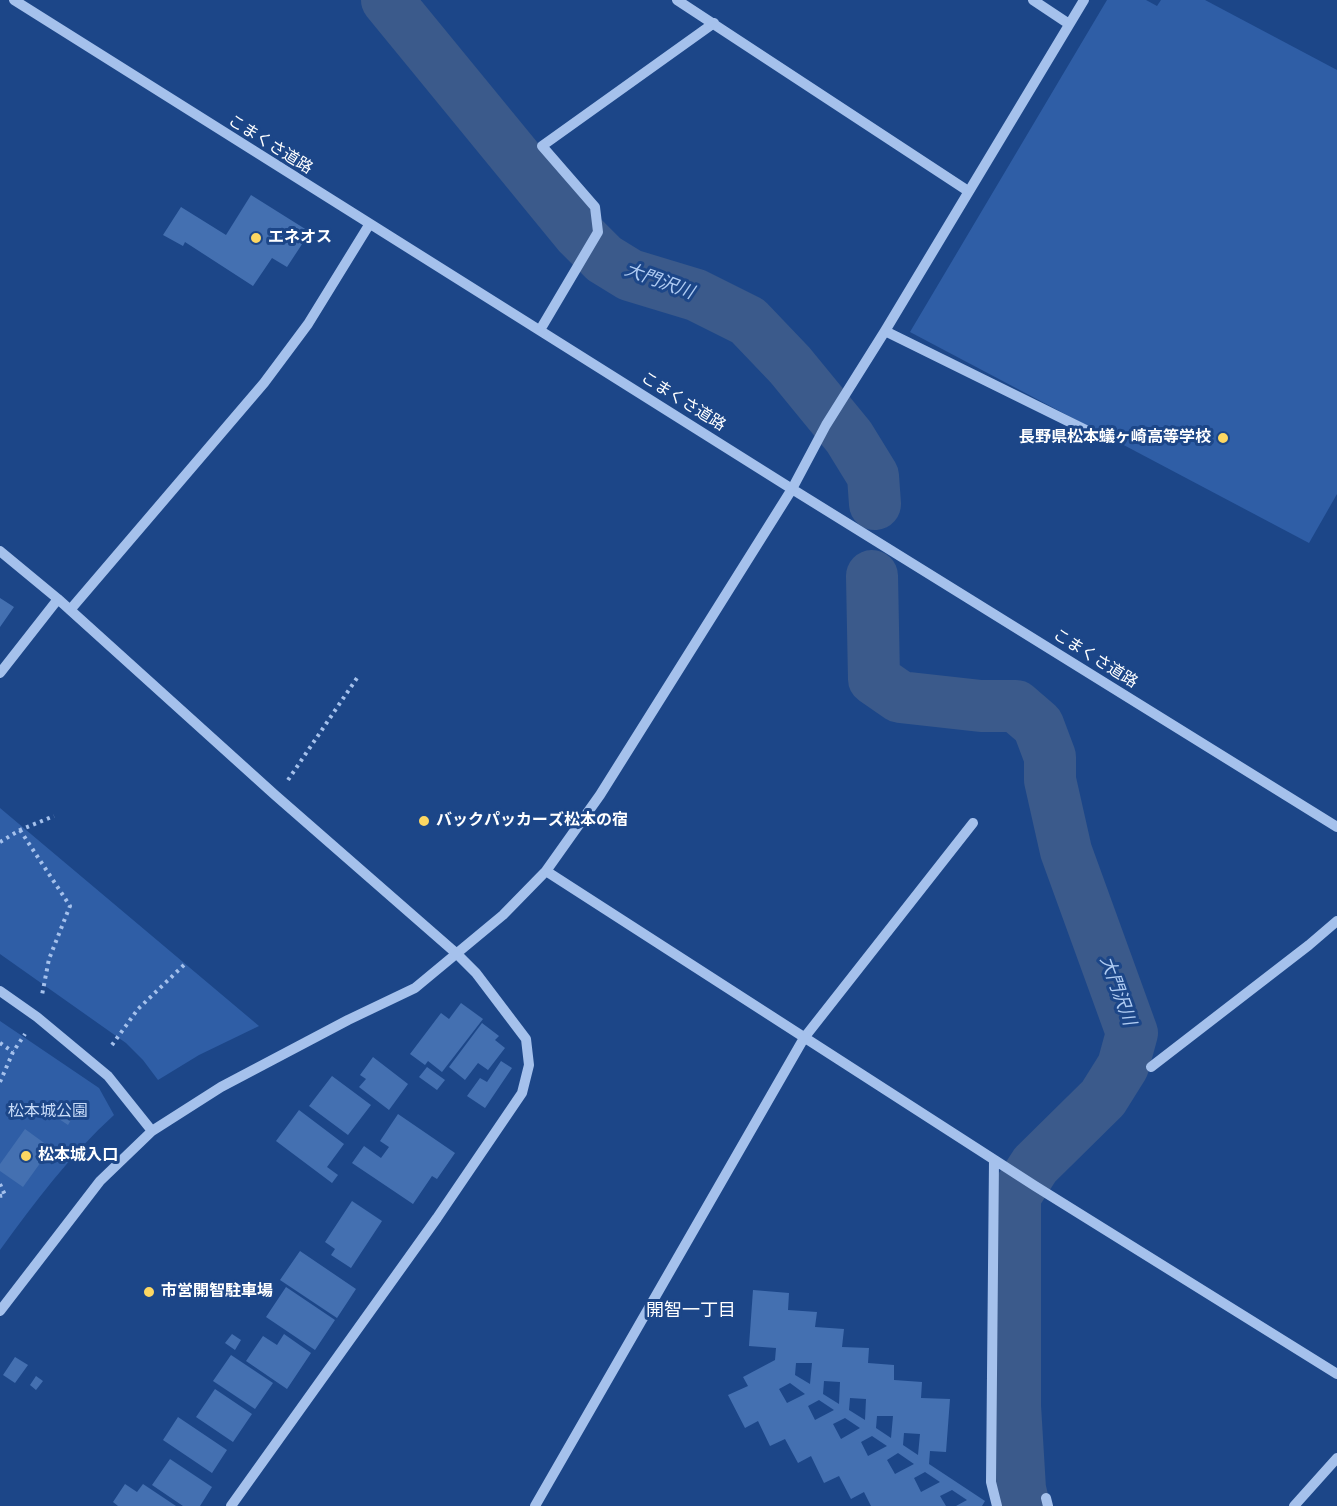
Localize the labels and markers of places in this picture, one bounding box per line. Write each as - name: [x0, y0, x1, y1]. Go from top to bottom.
- place label: エネオス: [268, 228, 332, 248]
- marker: エネオス: [249, 231, 263, 245]
- place label: 長野県松本蟻ヶ崎高等学校: [1019, 428, 1211, 448]
- marker: 長野県松本蟻ヶ崎高等学校: [1216, 431, 1230, 445]
- place label: バックパッカーズ松本の宿: [436, 811, 628, 831]
- marker: バックパッカーズ松本の宿: [417, 814, 431, 828]
- place label: 松本城入口: [38, 1146, 118, 1166]
- marker: 松本城入口: [19, 1149, 33, 1163]
- place label: 市営開智駐車場: [161, 1282, 273, 1302]
- marker: 市営開智駐車場: [142, 1285, 156, 1299]

